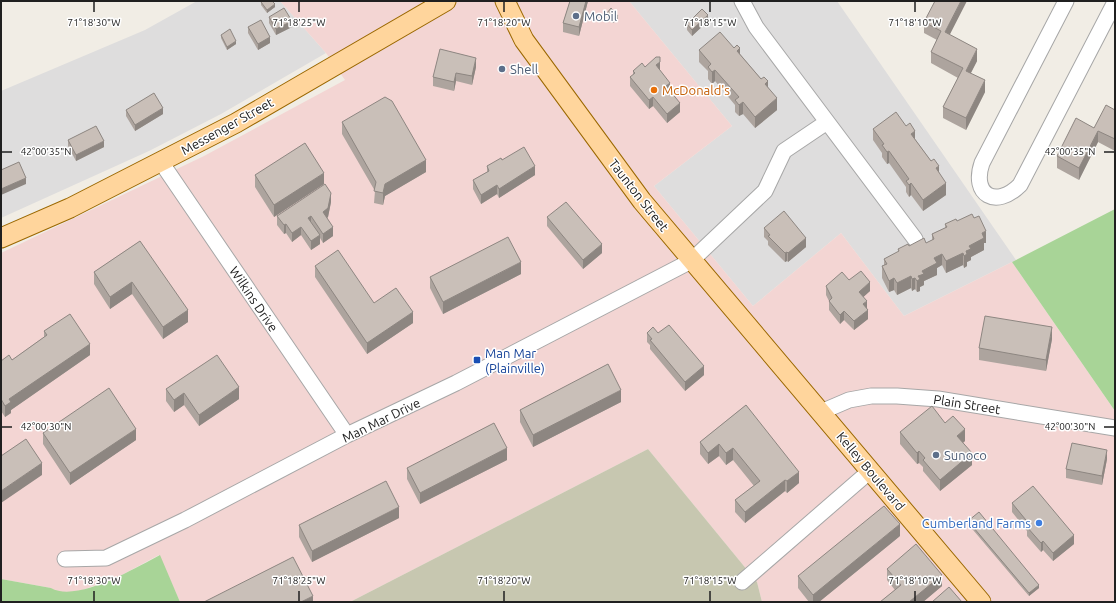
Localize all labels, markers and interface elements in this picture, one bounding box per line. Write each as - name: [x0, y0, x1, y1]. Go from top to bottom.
- place label: Mobil: [584, 9, 618, 23]
- marker: Mobil: [571, 11, 581, 21]
- text: 71°18'30"W: [68, 17, 120, 28]
- text: 71°18'25"W: [273, 17, 325, 28]
- text: 71°18'20"W: [478, 17, 530, 28]
- text: 71°18'15"W: [684, 17, 736, 28]
- text: 71°18'10"W: [889, 17, 941, 28]
- place label: Shell: [510, 62, 539, 76]
- marker: Shell: [497, 64, 507, 74]
- place label: McDonald's: [662, 83, 730, 97]
- marker: McDonald's: [649, 85, 659, 95]
- street label: Messenger Street: [178, 95, 276, 157]
- text: 42°00'35"N: [21, 146, 71, 157]
- text: 42°00'35"N: [1045, 146, 1095, 157]
- street label: Taunton Street: [607, 156, 671, 234]
- street label: Wilkins Drive: [227, 264, 281, 334]
- place label: Man Mar (Plainville): [485, 346, 545, 376]
- marker: Man Mar (Plainville): [472, 355, 482, 365]
- street label: Plain Street: [932, 392, 1002, 416]
- street label: Man Mar Drive: [340, 395, 422, 445]
- text: 42°00'30"N: [21, 421, 71, 432]
- text: 42°00'30"N: [1045, 421, 1095, 432]
- street label: Kelley Boulevard: [834, 429, 908, 513]
- place label: Sunoco: [944, 448, 987, 462]
- marker: Sunoco: [931, 450, 941, 460]
- place label: Cumberland Farms: [922, 516, 1031, 530]
- marker: Cumberland Farms: [1034, 518, 1044, 528]
- text: 71°18'30"W: [68, 575, 120, 586]
- text: 71°18'25"W: [273, 575, 325, 586]
- text: 71°18'20"W: [478, 575, 530, 586]
- text: 71°18'15"W: [684, 575, 736, 586]
- text: 71°18'10"W: [889, 575, 941, 586]

